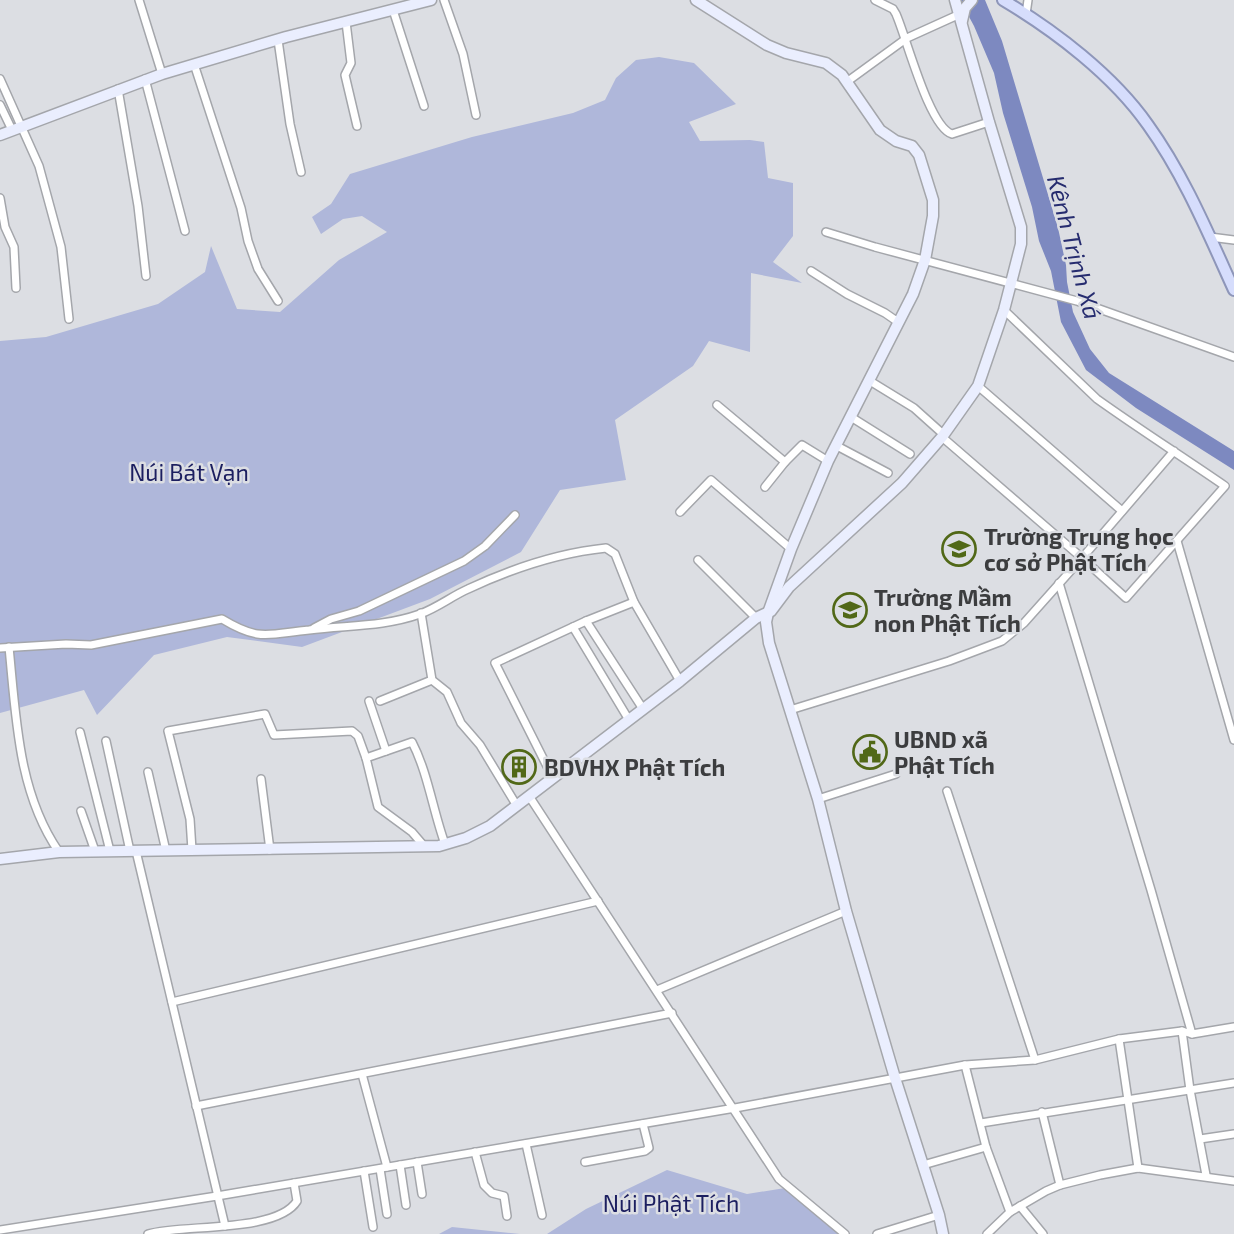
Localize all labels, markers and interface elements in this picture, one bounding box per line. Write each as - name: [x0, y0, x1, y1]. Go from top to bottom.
- water label: Kênh Trịnh Xá: [1042, 172, 1108, 322]
- park label: Núi Bát Vạn: [129, 458, 249, 486]
- place label: Trường Trung học cơ sở Phật Tích: [984, 522, 1174, 576]
- school or university icon: Trường Trung học cơ sở Phật Tích: [940, 530, 978, 568]
- place label: Trường Mầm non Phật Tích: [874, 583, 1021, 637]
- school or university icon: Trường Mầm non Phật Tích: [831, 591, 869, 629]
- place label: UBND xã Phật Tích: [894, 725, 995, 779]
- public building icon: UBND xã Phật Tích: [851, 733, 889, 771]
- building icon: BDVHX Phật Tích: [500, 748, 538, 786]
- place label: BDVHX Phật Tích: [544, 753, 725, 781]
- park label: Núi Phật Tích: [603, 1189, 739, 1217]

